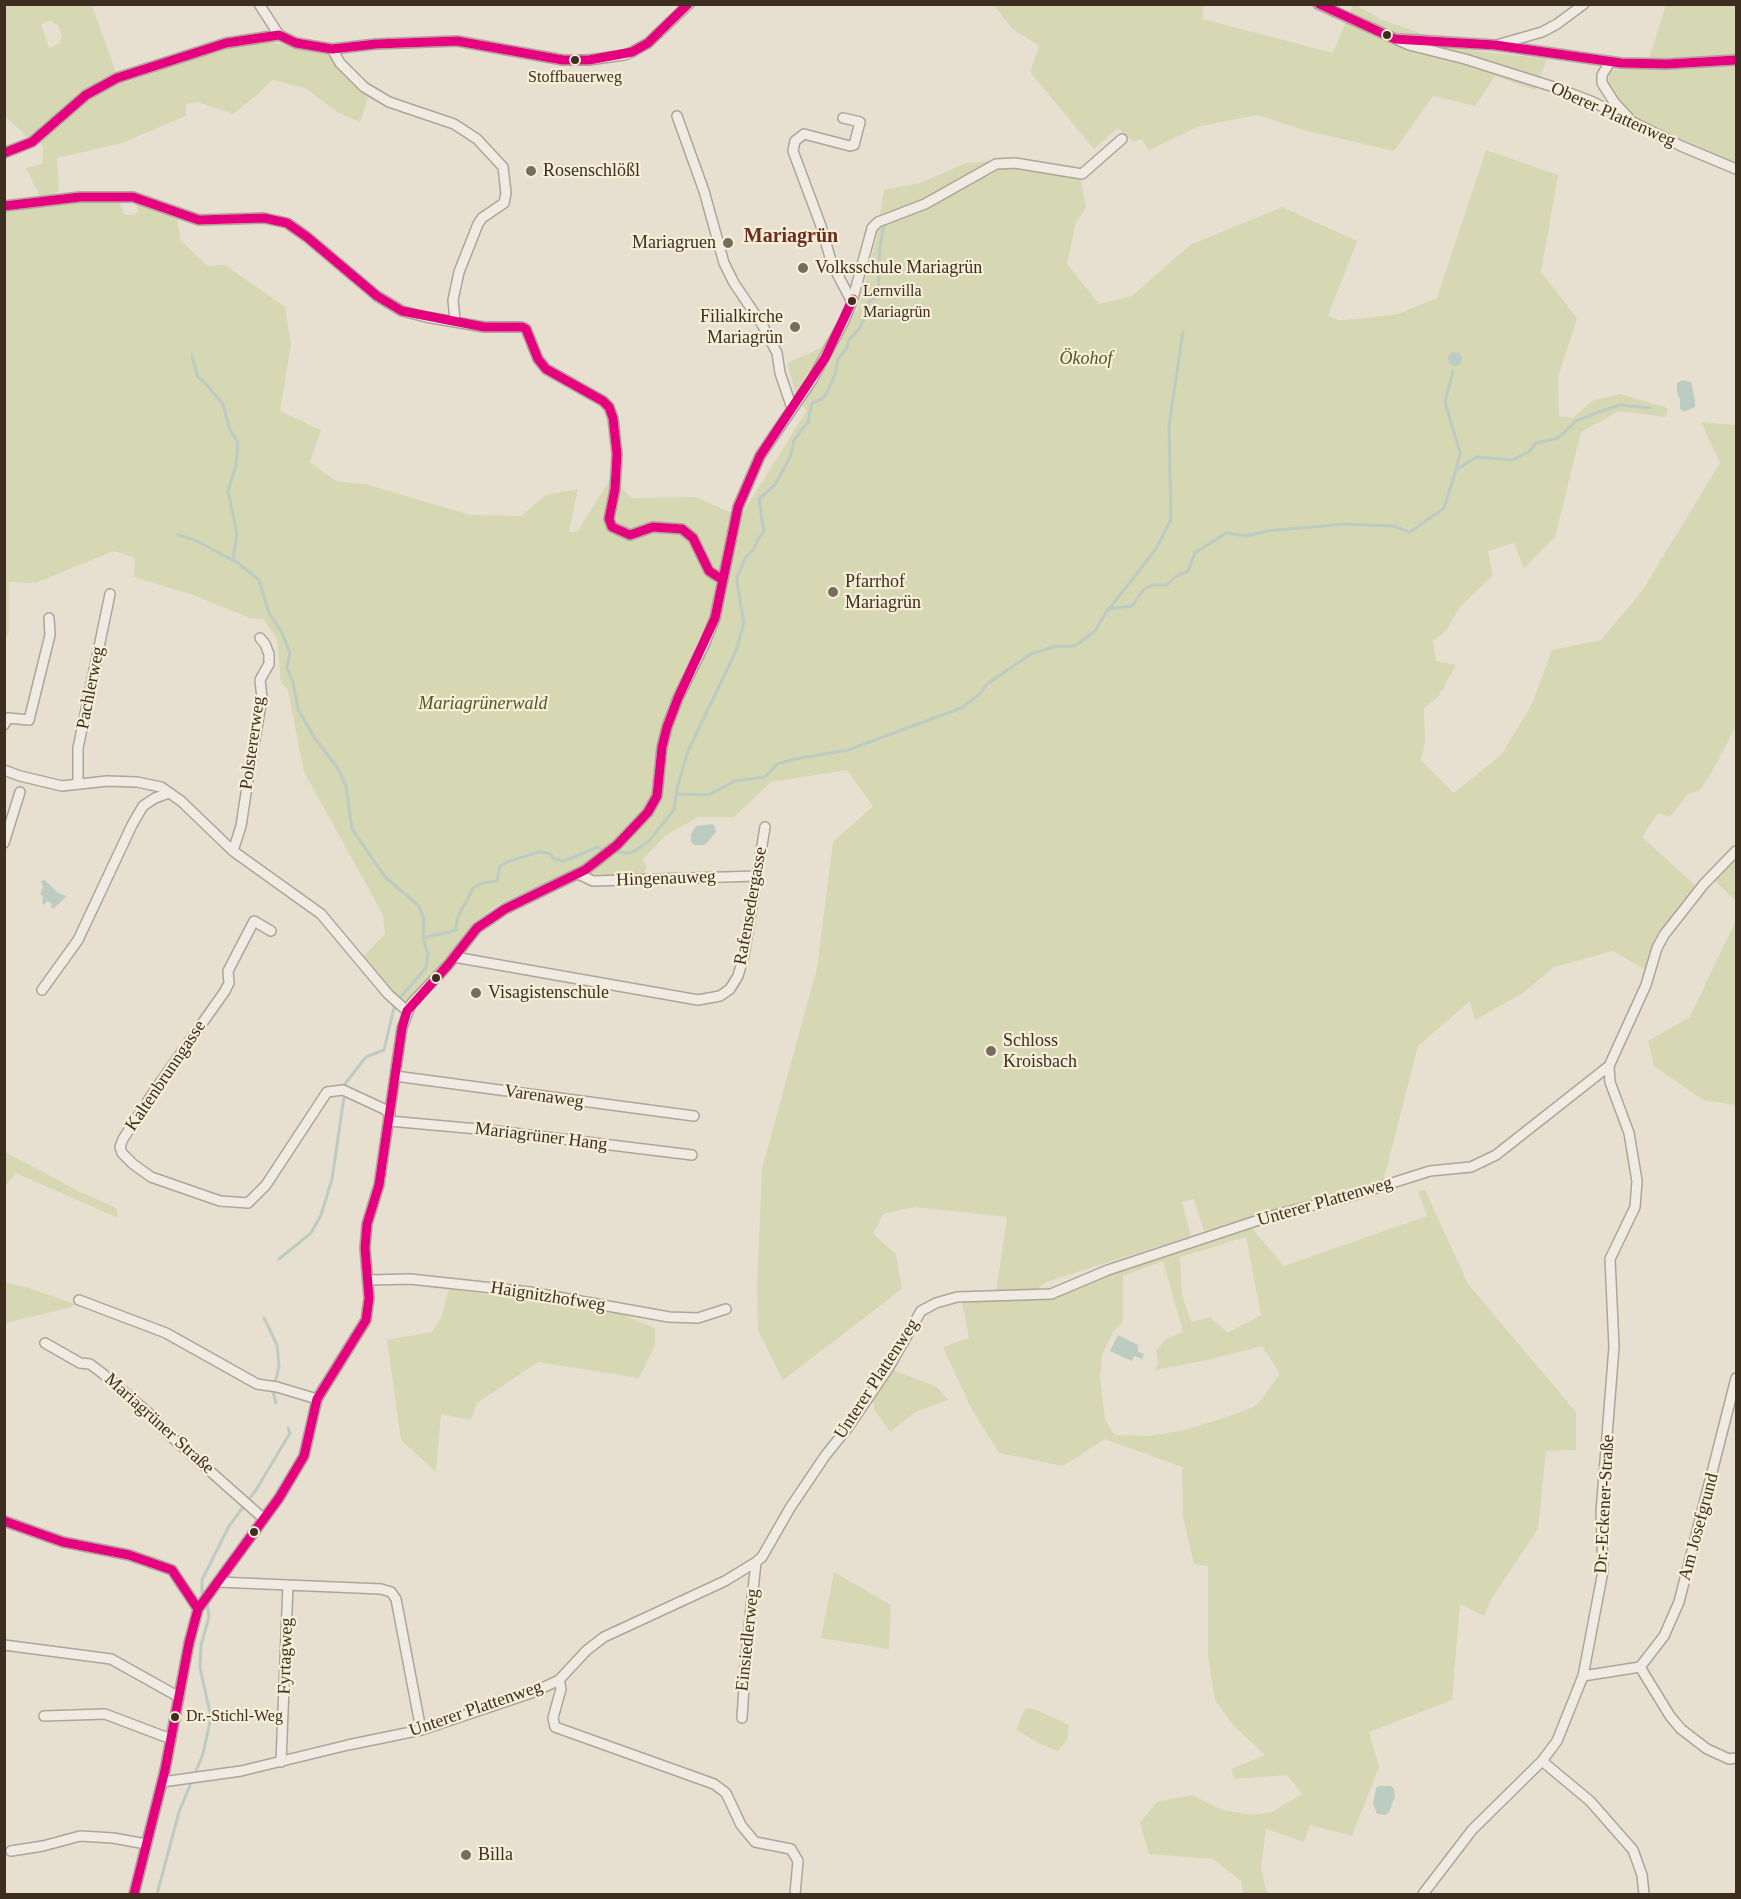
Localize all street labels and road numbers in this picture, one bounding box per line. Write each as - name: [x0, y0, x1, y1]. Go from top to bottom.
- street label: Oberer Plattenweg: [1547, 78, 1679, 152]
- street label: Pachlerweg: [72, 645, 110, 731]
- street label: Polstererweg: [236, 695, 270, 791]
- street label: Rafensedergasse: [730, 845, 772, 967]
- street label: Hingenauweg: [616, 866, 716, 892]
- street label: Kaltenbrunngasse: [121, 1017, 211, 1135]
- street label: Varenaweg: [503, 1081, 585, 1113]
- street label: Mariagrüner Hang: [473, 1118, 609, 1156]
- street label: Unterer Plattenweg: [1255, 1172, 1395, 1232]
- street label: Haignitzhofweg: [489, 1277, 607, 1317]
- street label: Unterer Plattenweg: [830, 1315, 924, 1443]
- street label: Mariagrüner Straße: [100, 1369, 218, 1479]
- street label: Dr.-Eckener-Straße: [1591, 1434, 1619, 1574]
- street label: Am Josefgrund: [1674, 1471, 1724, 1583]
- street label: Einsiedlerweg: [732, 1588, 764, 1692]
- street label: Fyrtagweg: [274, 1617, 298, 1695]
- street label: Unterer Plattenweg: [407, 1676, 545, 1742]

